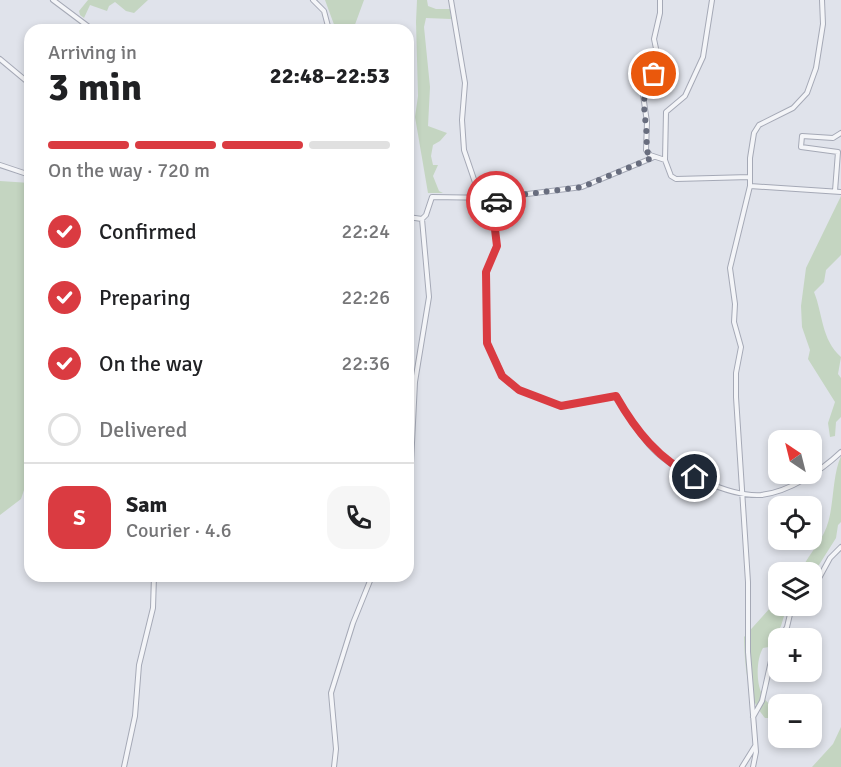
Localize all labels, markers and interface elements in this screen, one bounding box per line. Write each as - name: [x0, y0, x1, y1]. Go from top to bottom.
- text: Arriving in: [48, 40, 137, 65]
- pin: [628, 48, 679, 99]
- icon: bag: [637, 57, 670, 90]
- text: 22:48–22:53: [270, 62, 390, 89]
- text: 3 min: [48, 63, 142, 111]
- text: On the way · 720 m: [48, 158, 210, 183]
- courier: [466, 171, 526, 231]
- icon: car: [480, 185, 513, 218]
- icon: check: [48, 215, 81, 248]
- text: Confirmed: [99, 218, 197, 245]
- text: 22:24: [341, 219, 390, 244]
- icon: check: [48, 281, 81, 314]
- text: Preparing: [99, 284, 191, 311]
- text: 22:26: [341, 285, 390, 310]
- icon: check: [48, 347, 81, 380]
- text: On the way: [99, 350, 203, 377]
- text: 22:36: [341, 351, 390, 376]
- text: Delivered: [99, 416, 187, 443]
- north arrow: [768, 430, 822, 484]
- map controls: [768, 430, 822, 748]
- pin: [669, 451, 720, 502]
- icon: home: [678, 460, 711, 493]
- button: phone: [327, 486, 390, 549]
- text: Sam: [126, 491, 167, 518]
- button: locate: [768, 496, 822, 550]
- text: S: [73, 504, 86, 531]
- text: Courier · 4.6: [126, 518, 232, 543]
- button: layers: [768, 562, 822, 616]
- button: +: [768, 628, 822, 682]
- button: −: [768, 694, 822, 748]

